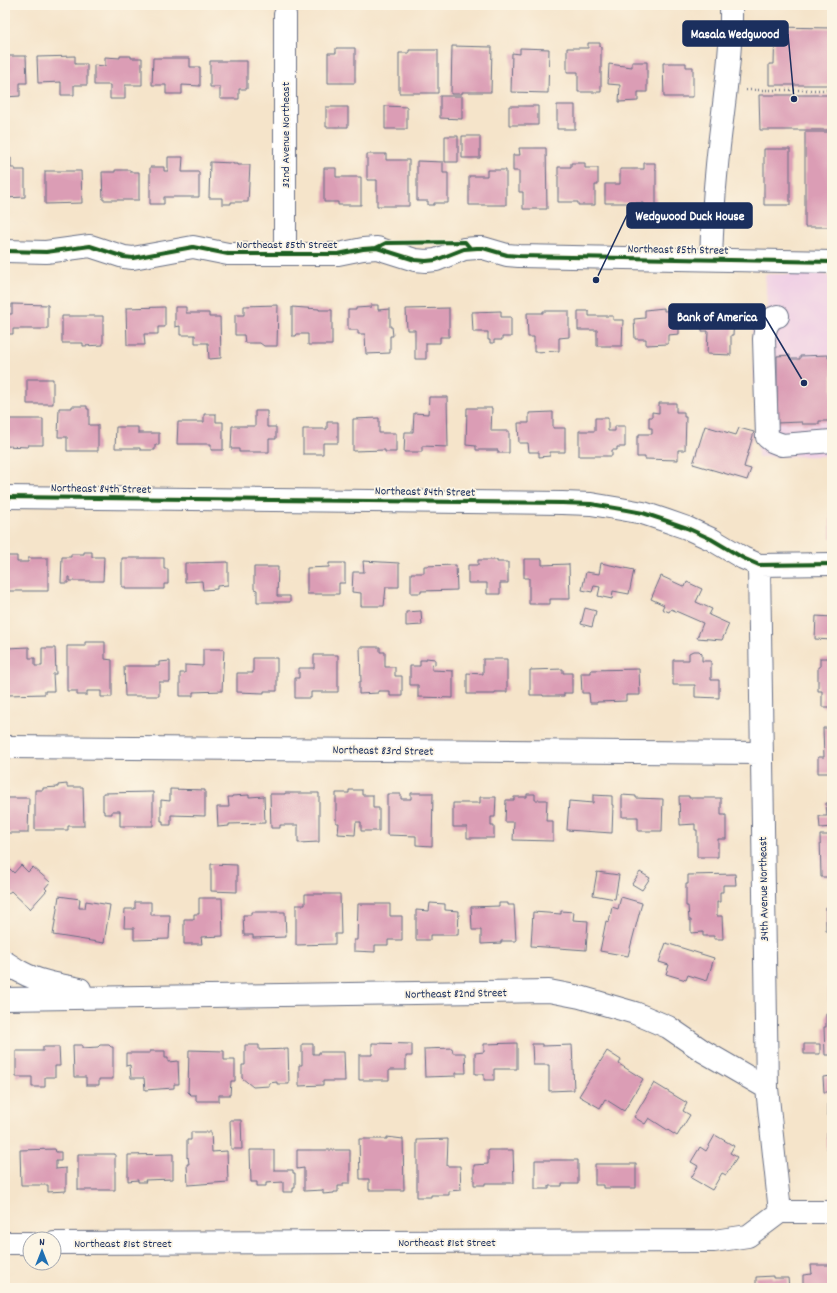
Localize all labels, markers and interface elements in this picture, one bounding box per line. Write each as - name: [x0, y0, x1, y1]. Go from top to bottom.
- callout: Masala Wedgwood: [683, 21, 788, 46]
- text: Masala Wedgwood: [691, 26, 779, 45]
- street label: 32nd Avenue Northeast: [278, 81, 295, 188]
- callout: Wedgwood Duck House: [627, 203, 752, 228]
- text: Wedgwood Duck House: [635, 208, 745, 227]
- street label: Northeast 85th Street: [237, 237, 338, 254]
- street label: Northeast 85th Street: [627, 241, 729, 260]
- callout: Bank of America: [669, 304, 765, 329]
- text: Bank of America: [677, 309, 758, 328]
- street label: Northeast 84th Street: [51, 480, 152, 499]
- street label: Northeast 84th Street: [375, 483, 476, 502]
- street label: Northeast 83rd Street: [332, 742, 434, 761]
- street label: 34th Avenue Northeast: [755, 836, 774, 941]
- street label: Northeast 82nd Street: [405, 985, 508, 1004]
- north arrow: [22, 1231, 62, 1271]
- text: N: [39, 1235, 45, 1251]
- street label: Northeast 81st Street: [398, 1235, 496, 1252]
- street label: Northeast 81st Street: [74, 1236, 172, 1253]

